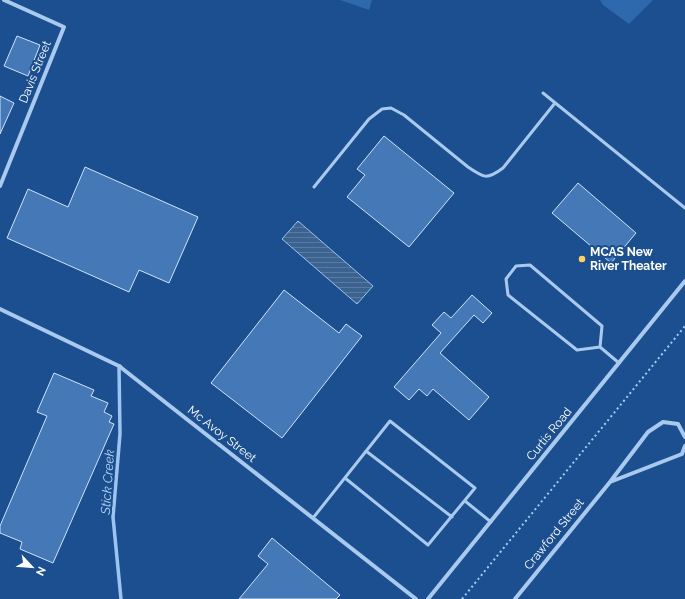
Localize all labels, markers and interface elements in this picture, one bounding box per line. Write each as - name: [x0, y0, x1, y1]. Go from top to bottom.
- street label: Davis Street: [16, 39, 54, 105]
- place label: MCAS New River Theater: [590, 245, 667, 273]
- marker: MCAS New River Theater: [577, 254, 587, 264]
- street label: Mc Avoy Street: [185, 403, 259, 465]
- street label: Curtis Road: [523, 405, 575, 463]
- water label: Stick Creek: [98, 449, 117, 516]
- street label: Crawford Street: [521, 496, 587, 572]
- north arrow: [12, 547, 52, 587]
- text: N: [33, 565, 48, 578]

